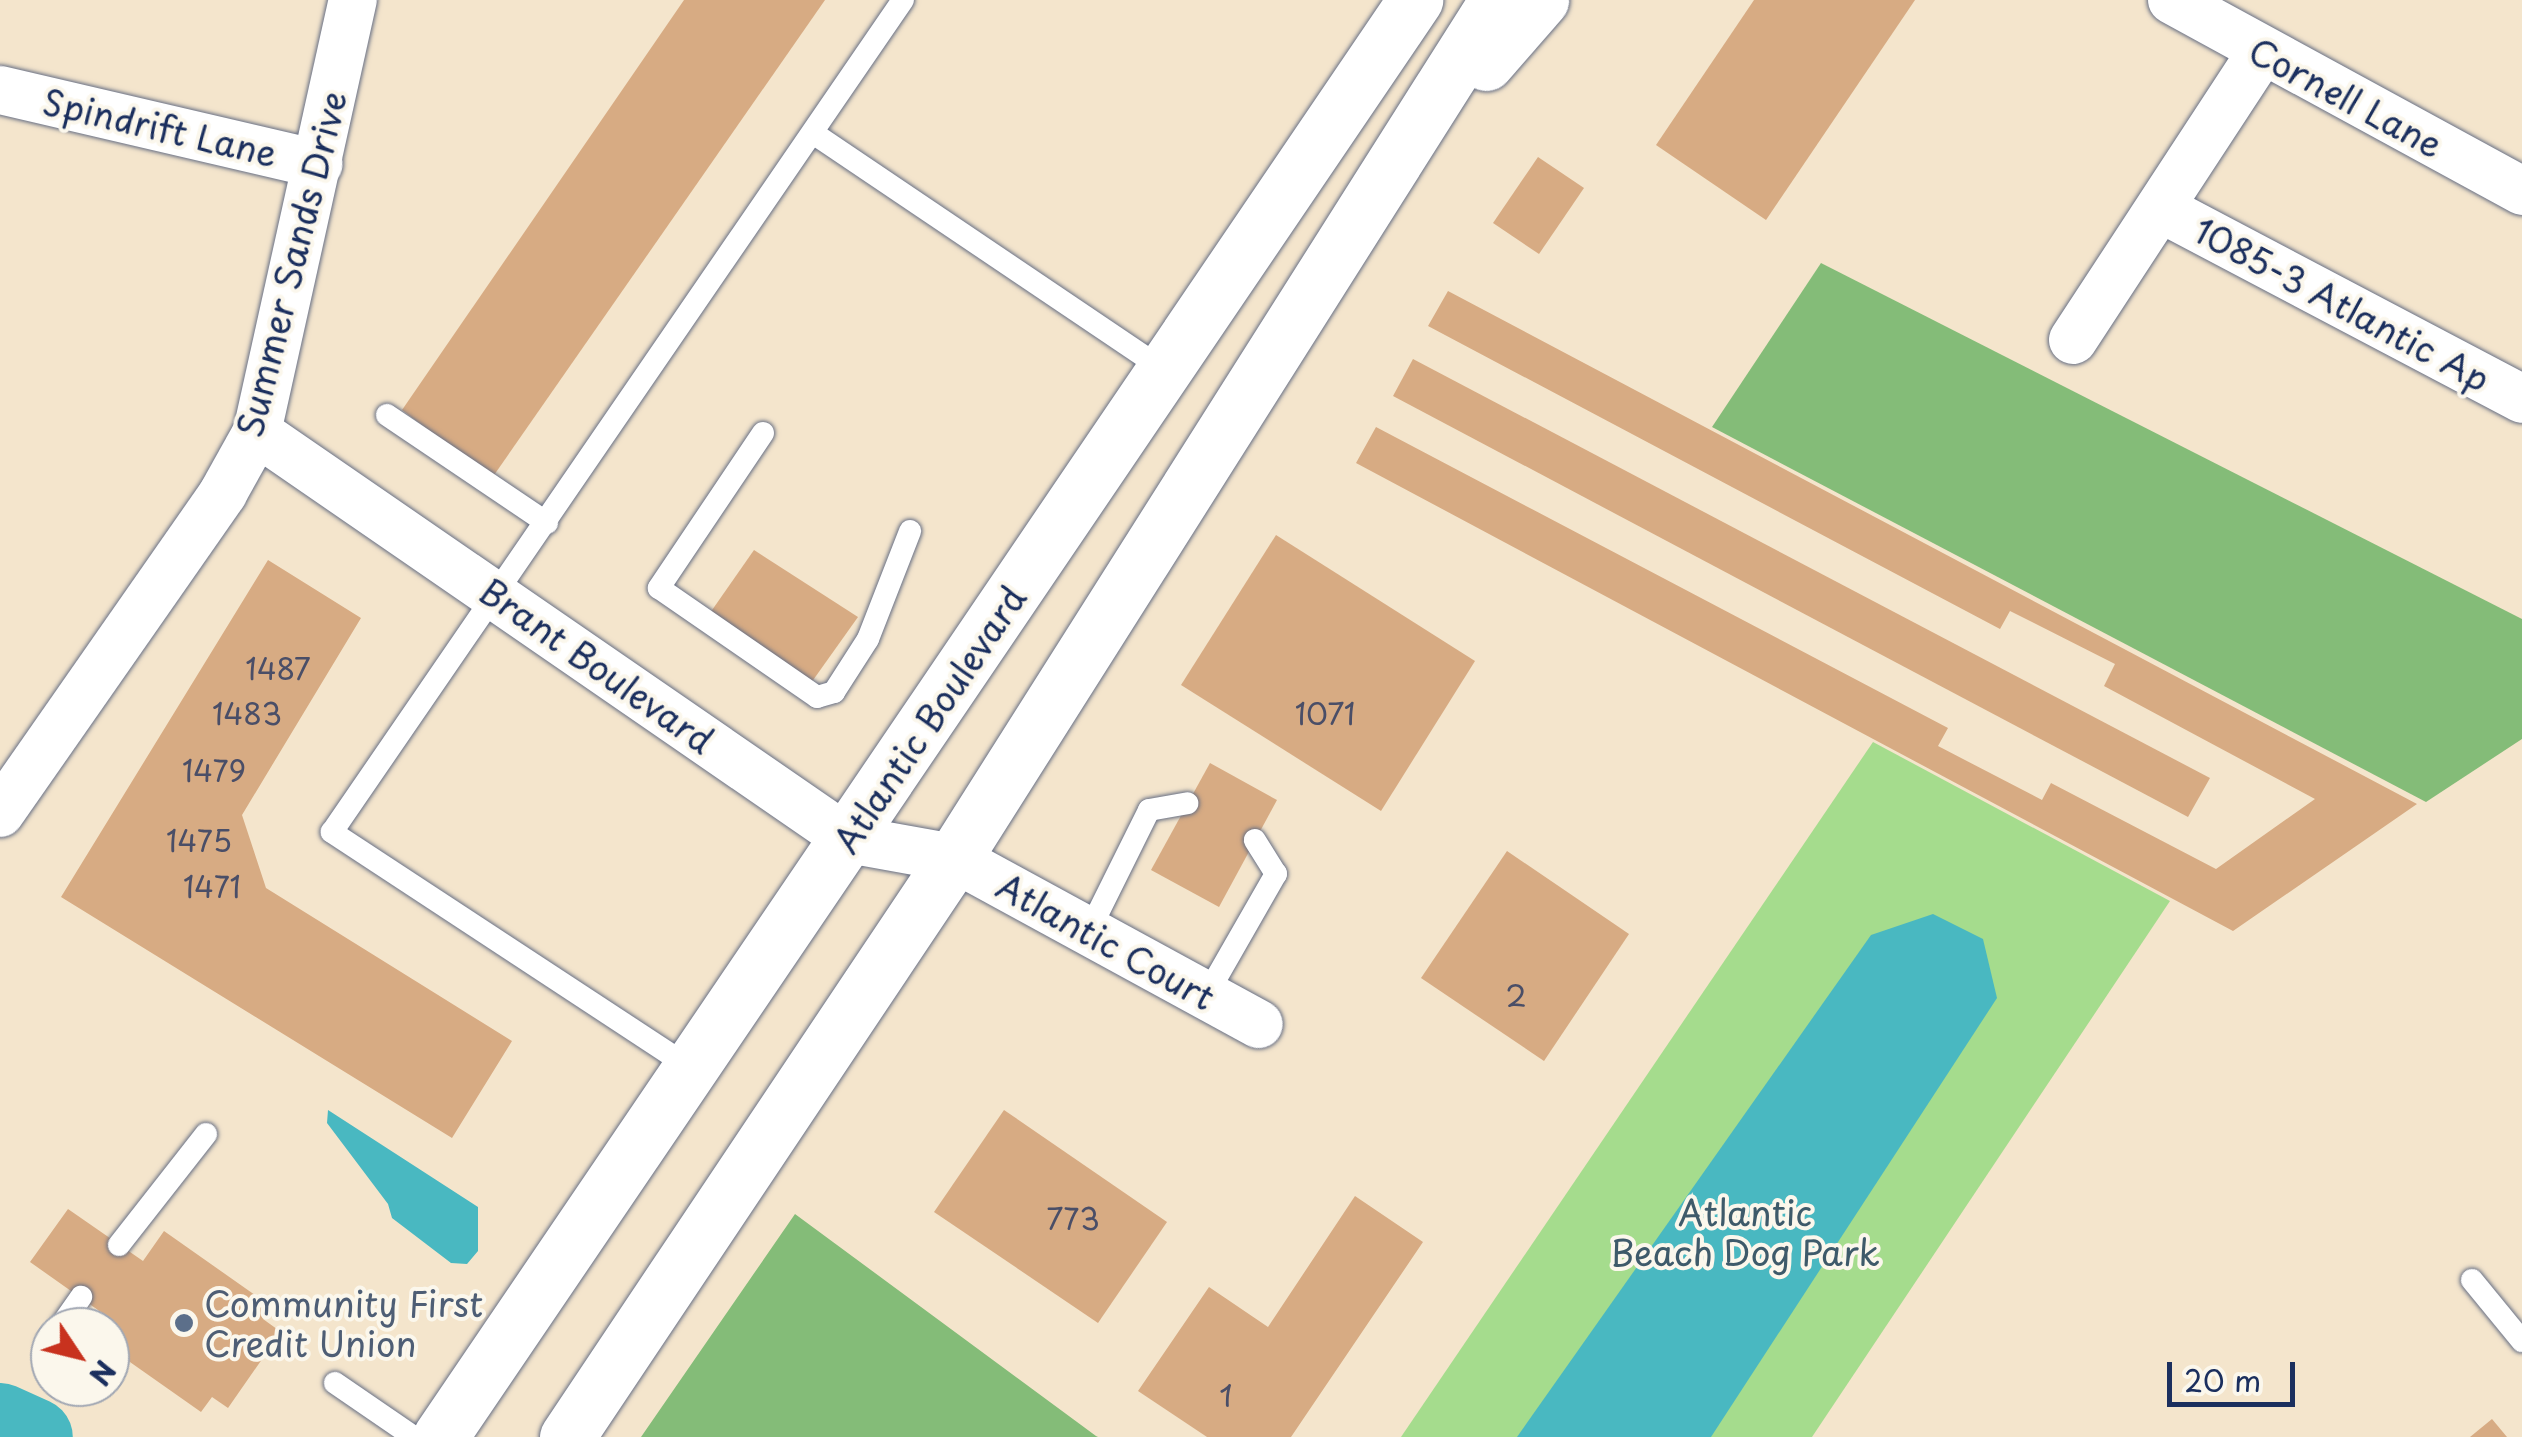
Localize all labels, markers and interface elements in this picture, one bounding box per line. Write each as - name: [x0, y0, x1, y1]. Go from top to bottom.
- street label: Cornell Lane: [2241, 28, 2451, 166]
- street label: Spindrift Lane: [39, 80, 281, 174]
- street label: Summer Sands Drive: [227, 86, 355, 442]
- street label: 1085-3 Atlantic Ap: [2188, 209, 2496, 399]
- street label: Brant Boulevard: [473, 569, 721, 761]
- street label: Atlantic Boulevard: [824, 578, 1034, 860]
- house number: 1487: [245, 650, 311, 686]
- house number: 1483: [212, 695, 282, 731]
- house number: 1071: [1295, 695, 1355, 731]
- house number: 1479: [182, 752, 246, 788]
- house number: 1475: [166, 822, 232, 858]
- street label: Atlantic Court: [990, 864, 1222, 1018]
- house number: 1471: [183, 868, 241, 904]
- house number: 2: [1505, 977, 1527, 1013]
- park label: Atlantic Beach Dog Park: [1610, 1191, 1880, 1273]
- house number: 773: [1046, 1200, 1100, 1236]
- place label: Community First Credit Union: [204, 1282, 485, 1364]
- north arrow: [30, 1307, 130, 1407]
- marker: Community First Credit Union: [173, 1312, 195, 1334]
- scale bar: [2172, 1342, 2300, 1404]
- text: N: [79, 1352, 127, 1395]
- text: 20 m: [2184, 1357, 2261, 1402]
- house number: 1: [1219, 1377, 1233, 1413]

